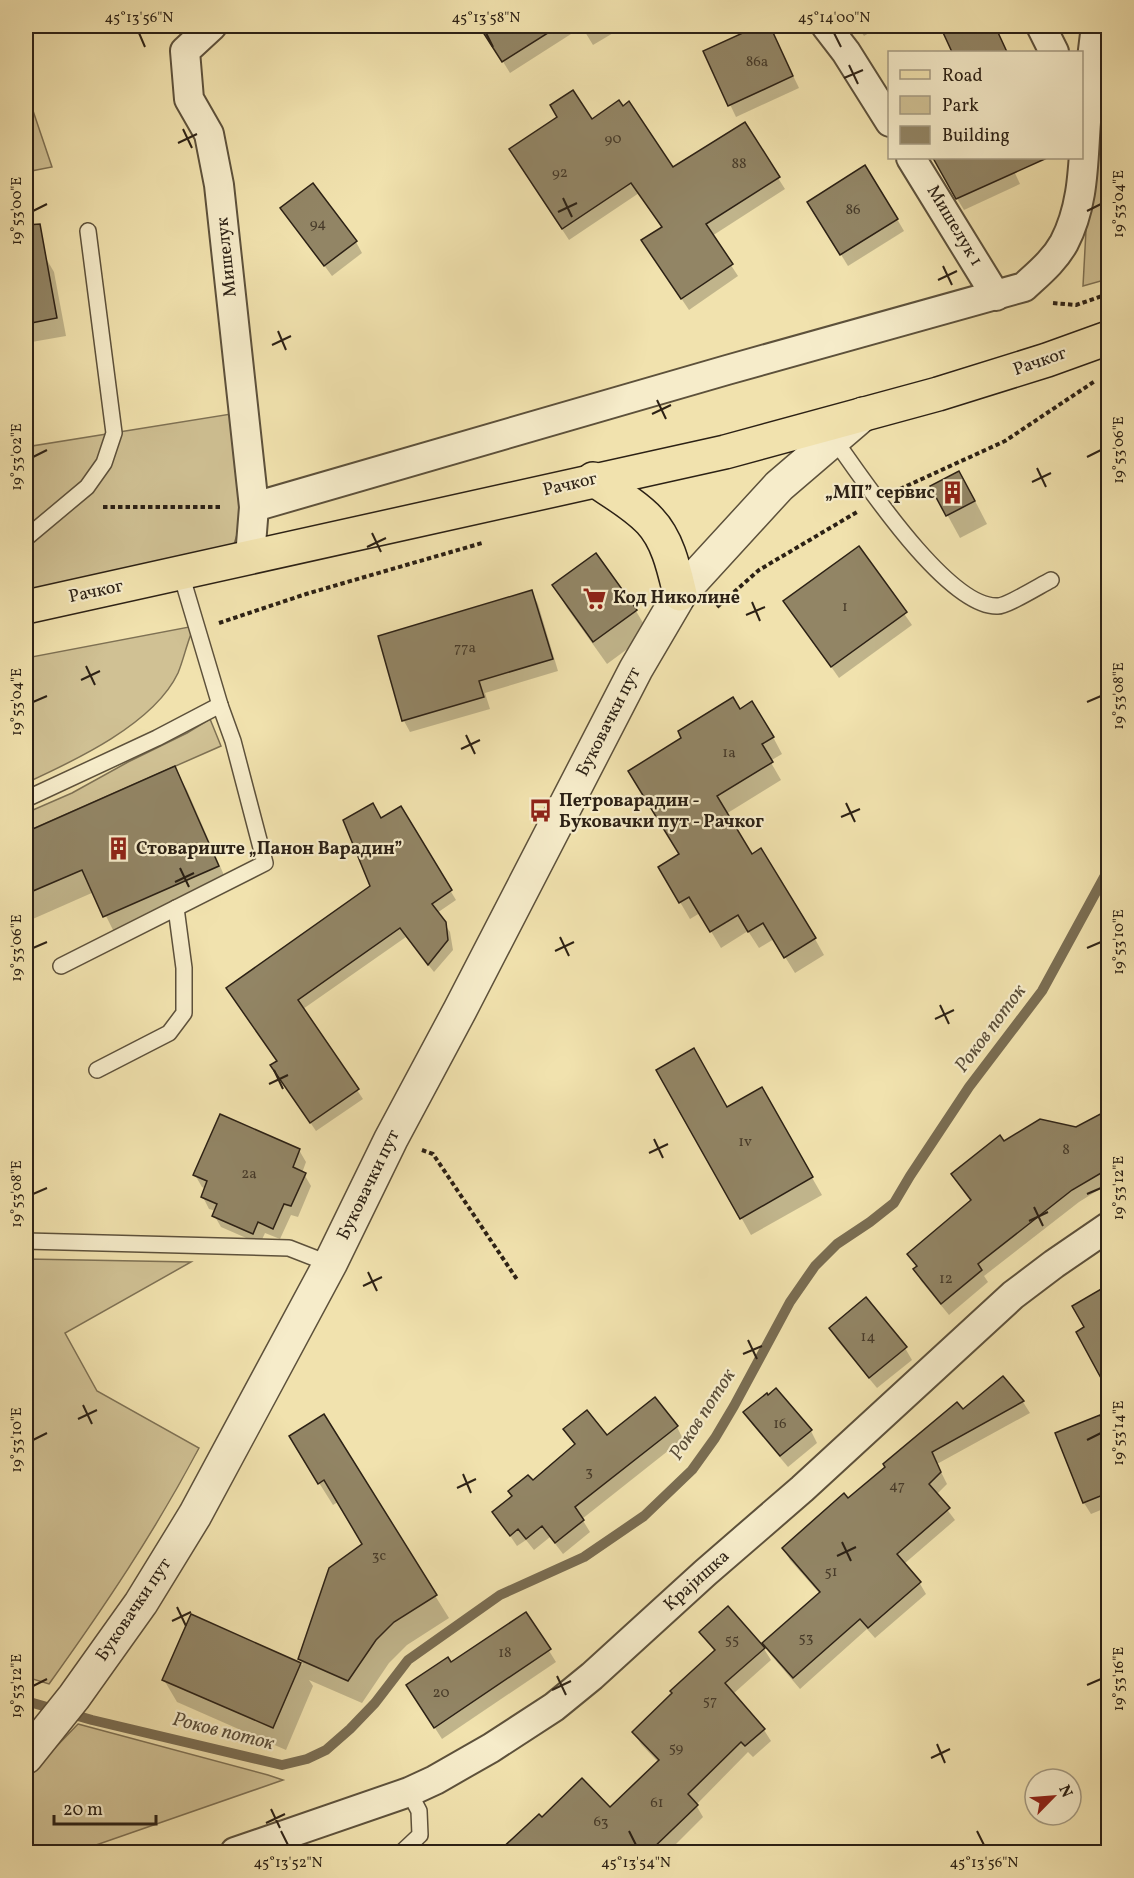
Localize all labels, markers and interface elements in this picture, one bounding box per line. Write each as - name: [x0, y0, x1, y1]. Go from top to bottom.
- text: 45°13'56"N: [105, 8, 173, 29]
- text: 45°13'58"N: [452, 8, 520, 29]
- text: 45°14'00"N: [798, 8, 870, 29]
- legend: [888, 51, 1083, 159]
- house number: 86a: [746, 52, 768, 73]
- text: Road: [942, 64, 983, 89]
- text: Park: [942, 94, 979, 119]
- text: Building: [942, 124, 1010, 149]
- house number: 90: [604, 129, 622, 150]
- house number: 88: [731, 154, 747, 175]
- house number: 92: [552, 163, 568, 184]
- text: 19°53'04"E: [1109, 170, 1130, 238]
- text: 19°53'00"E: [7, 177, 28, 245]
- street label: Мишелук 1: [920, 181, 988, 271]
- house number: 86: [845, 200, 861, 221]
- house number: 94: [310, 214, 326, 235]
- street label: Мишелук: [210, 215, 244, 298]
- street label: Рачког: [1010, 341, 1070, 383]
- text: 19°53'06"E: [1109, 416, 1130, 484]
- text: 19°53'02"E: [7, 423, 28, 491]
- street label: Рачког: [540, 467, 600, 503]
- building icon: „МП” сервис: [940, 480, 966, 506]
- place label: „МП” сервис: [825, 481, 935, 506]
- street label: Рачког: [66, 574, 126, 610]
- supermarket icon: Код Николине: [582, 585, 608, 611]
- place label: Код Николине: [613, 586, 740, 611]
- house number: 1: [842, 597, 848, 618]
- house number: 77a: [454, 638, 476, 659]
- text: 19°53'08"E: [1109, 662, 1130, 730]
- street label: Буковачки пут: [571, 663, 647, 781]
- text: 19°53'04"E: [7, 668, 28, 736]
- house number: 1a: [722, 743, 736, 764]
- place label: Петроварадин - Буковачки пут - Рачког: [559, 789, 764, 835]
- bus stop icon: Петроварадин - Буковачки пут - Рачког: [528, 798, 554, 824]
- building icon: Стовариште „Панон Варадин”: [105, 836, 131, 862]
- place label: Стовариште „Панон Варадин”: [136, 837, 403, 862]
- text: 19°53'10"E: [1109, 909, 1130, 975]
- text: 19°53'06"E: [7, 914, 28, 982]
- water label: Роков поток: [949, 979, 1034, 1079]
- street label: Буковачки пут: [331, 1126, 407, 1244]
- house number: 1v: [738, 1132, 752, 1153]
- house number: 8: [1062, 1140, 1070, 1161]
- text: 19°53'12"E: [1109, 1156, 1130, 1220]
- text: 19°53'08"E: [7, 1160, 28, 1228]
- house number: 2a: [241, 1164, 257, 1185]
- house number: 12: [939, 1269, 953, 1290]
- house number: 14: [861, 1327, 875, 1348]
- water label: Роков поток: [663, 1363, 743, 1466]
- text: 19°53'14"E: [1109, 1400, 1130, 1466]
- text: 19°53'10"E: [7, 1407, 28, 1473]
- house number: 16: [773, 1414, 787, 1435]
- house number: 3: [585, 1462, 593, 1483]
- house number: 47: [889, 1476, 905, 1497]
- street label: Крајишка: [659, 1545, 736, 1617]
- house number: 3c: [372, 1546, 386, 1567]
- street label: Буковачки пут: [90, 1553, 178, 1667]
- house number: 51: [824, 1562, 838, 1583]
- house number: 53: [799, 1628, 813, 1649]
- house number: 55: [725, 1630, 739, 1651]
- house number: 18: [498, 1643, 512, 1664]
- text: 19°53'16"E: [1109, 1647, 1130, 1711]
- text: 19°53'12"E: [7, 1654, 28, 1718]
- house number: 20: [433, 1683, 449, 1704]
- house number: 57: [703, 1691, 717, 1712]
- water label: Роков поток: [169, 1706, 277, 1758]
- house number: 59: [669, 1738, 684, 1759]
- north arrow: [1023, 1767, 1083, 1827]
- text: N: [1052, 1782, 1077, 1802]
- scale bar: [54, 1788, 156, 1826]
- house number: 61: [650, 1793, 664, 1814]
- text: 20 m: [63, 1798, 103, 1823]
- house number: 63: [593, 1812, 609, 1833]
- text: 45°13'52"N: [253, 1853, 323, 1874]
- text: 45°13'54"N: [601, 1853, 671, 1874]
- text: 45°13'56"N: [950, 1853, 1018, 1874]

